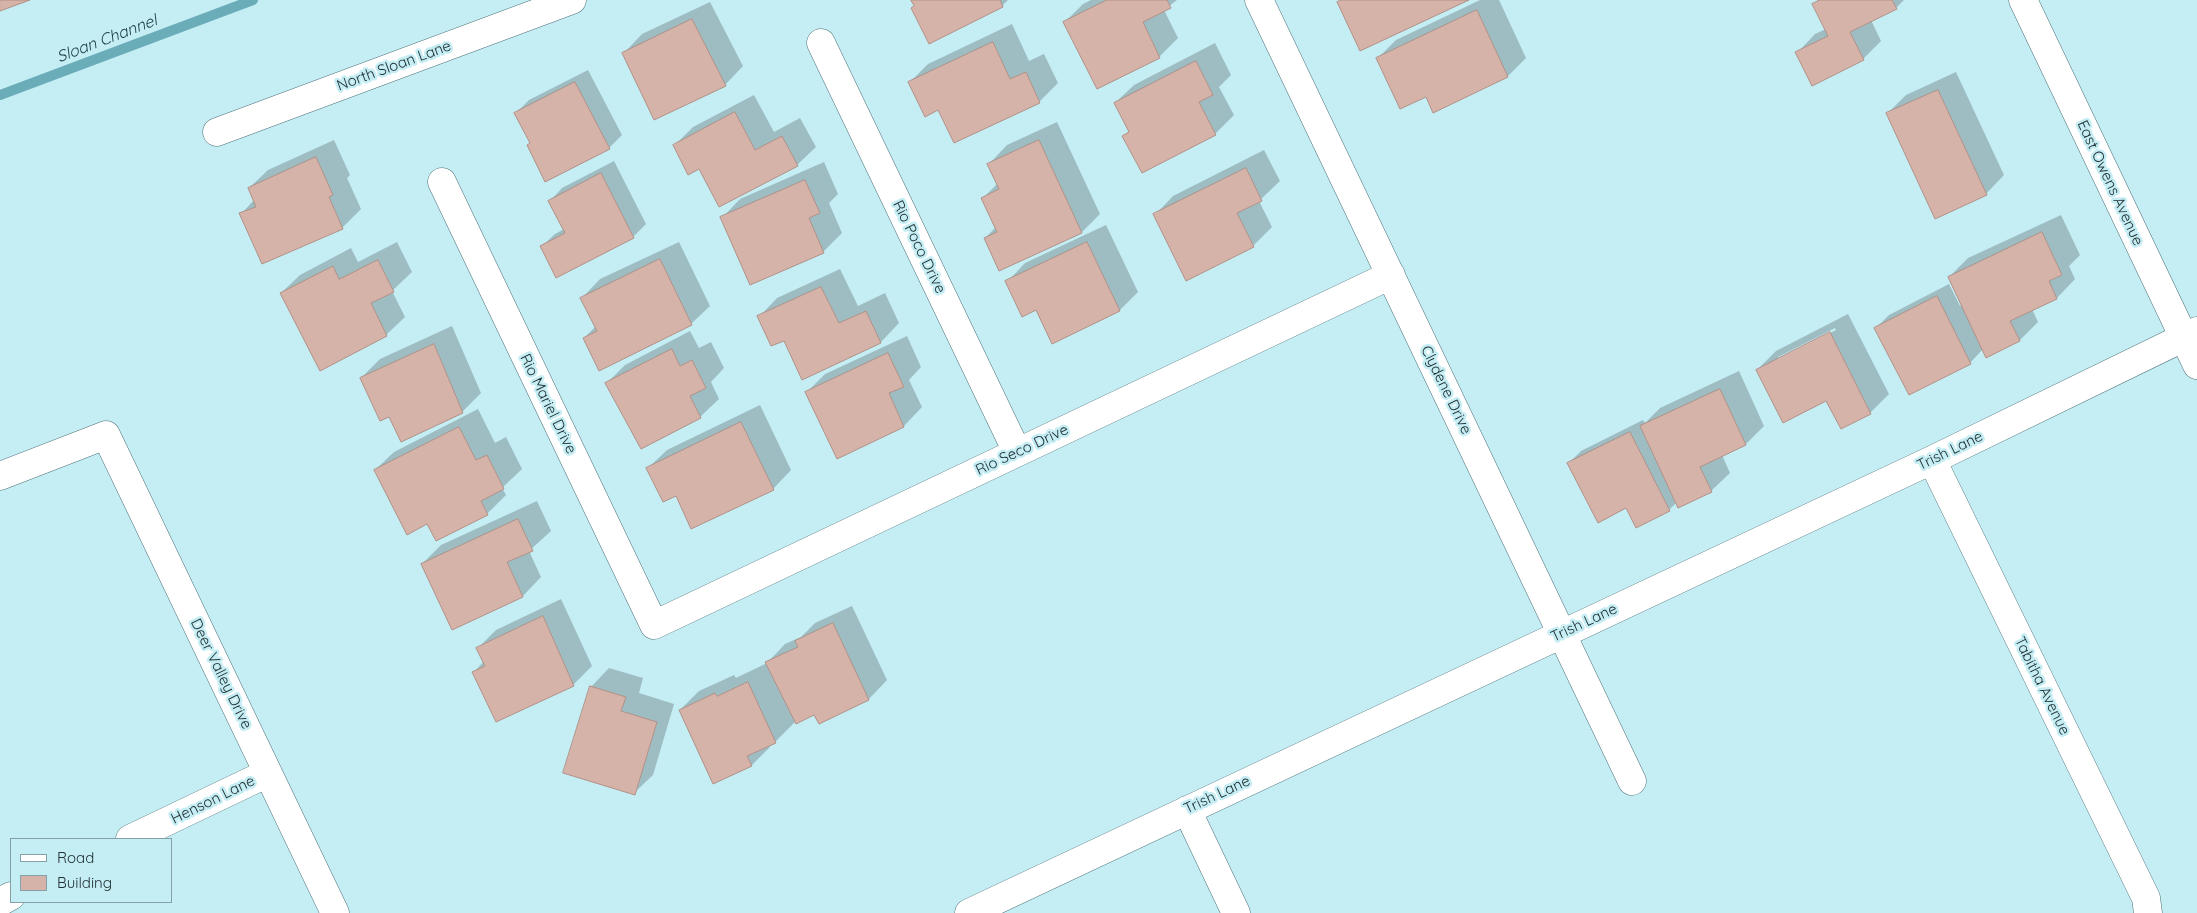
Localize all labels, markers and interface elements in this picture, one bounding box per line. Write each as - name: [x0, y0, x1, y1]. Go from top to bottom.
- water label: Sloan Channel: [54, 11, 160, 67]
- street label: North Sloan Lane: [334, 37, 454, 95]
- street label: East Owens Avenue: [2073, 117, 2147, 249]
- street label: Rio Poco Drive: [889, 198, 949, 296]
- street label: Clydene Drive: [1417, 343, 1475, 437]
- street label: Rio Mariel Drive: [516, 351, 580, 457]
- street label: Rio Seco Drive: [973, 421, 1071, 479]
- street label: Trish Lane: [1914, 427, 1986, 475]
- street label: Trish Lane: [1548, 600, 1620, 646]
- street label: Deer Valley Drive: [187, 616, 255, 732]
- street label: Tabitha Avenue: [2010, 634, 2074, 738]
- street label: Henson Lane: [168, 772, 258, 828]
- street label: Trish Lane: [1181, 772, 1253, 818]
- legend: [10, 838, 172, 903]
- text: Road: [57, 848, 94, 867]
- text: Building: [57, 873, 112, 892]

